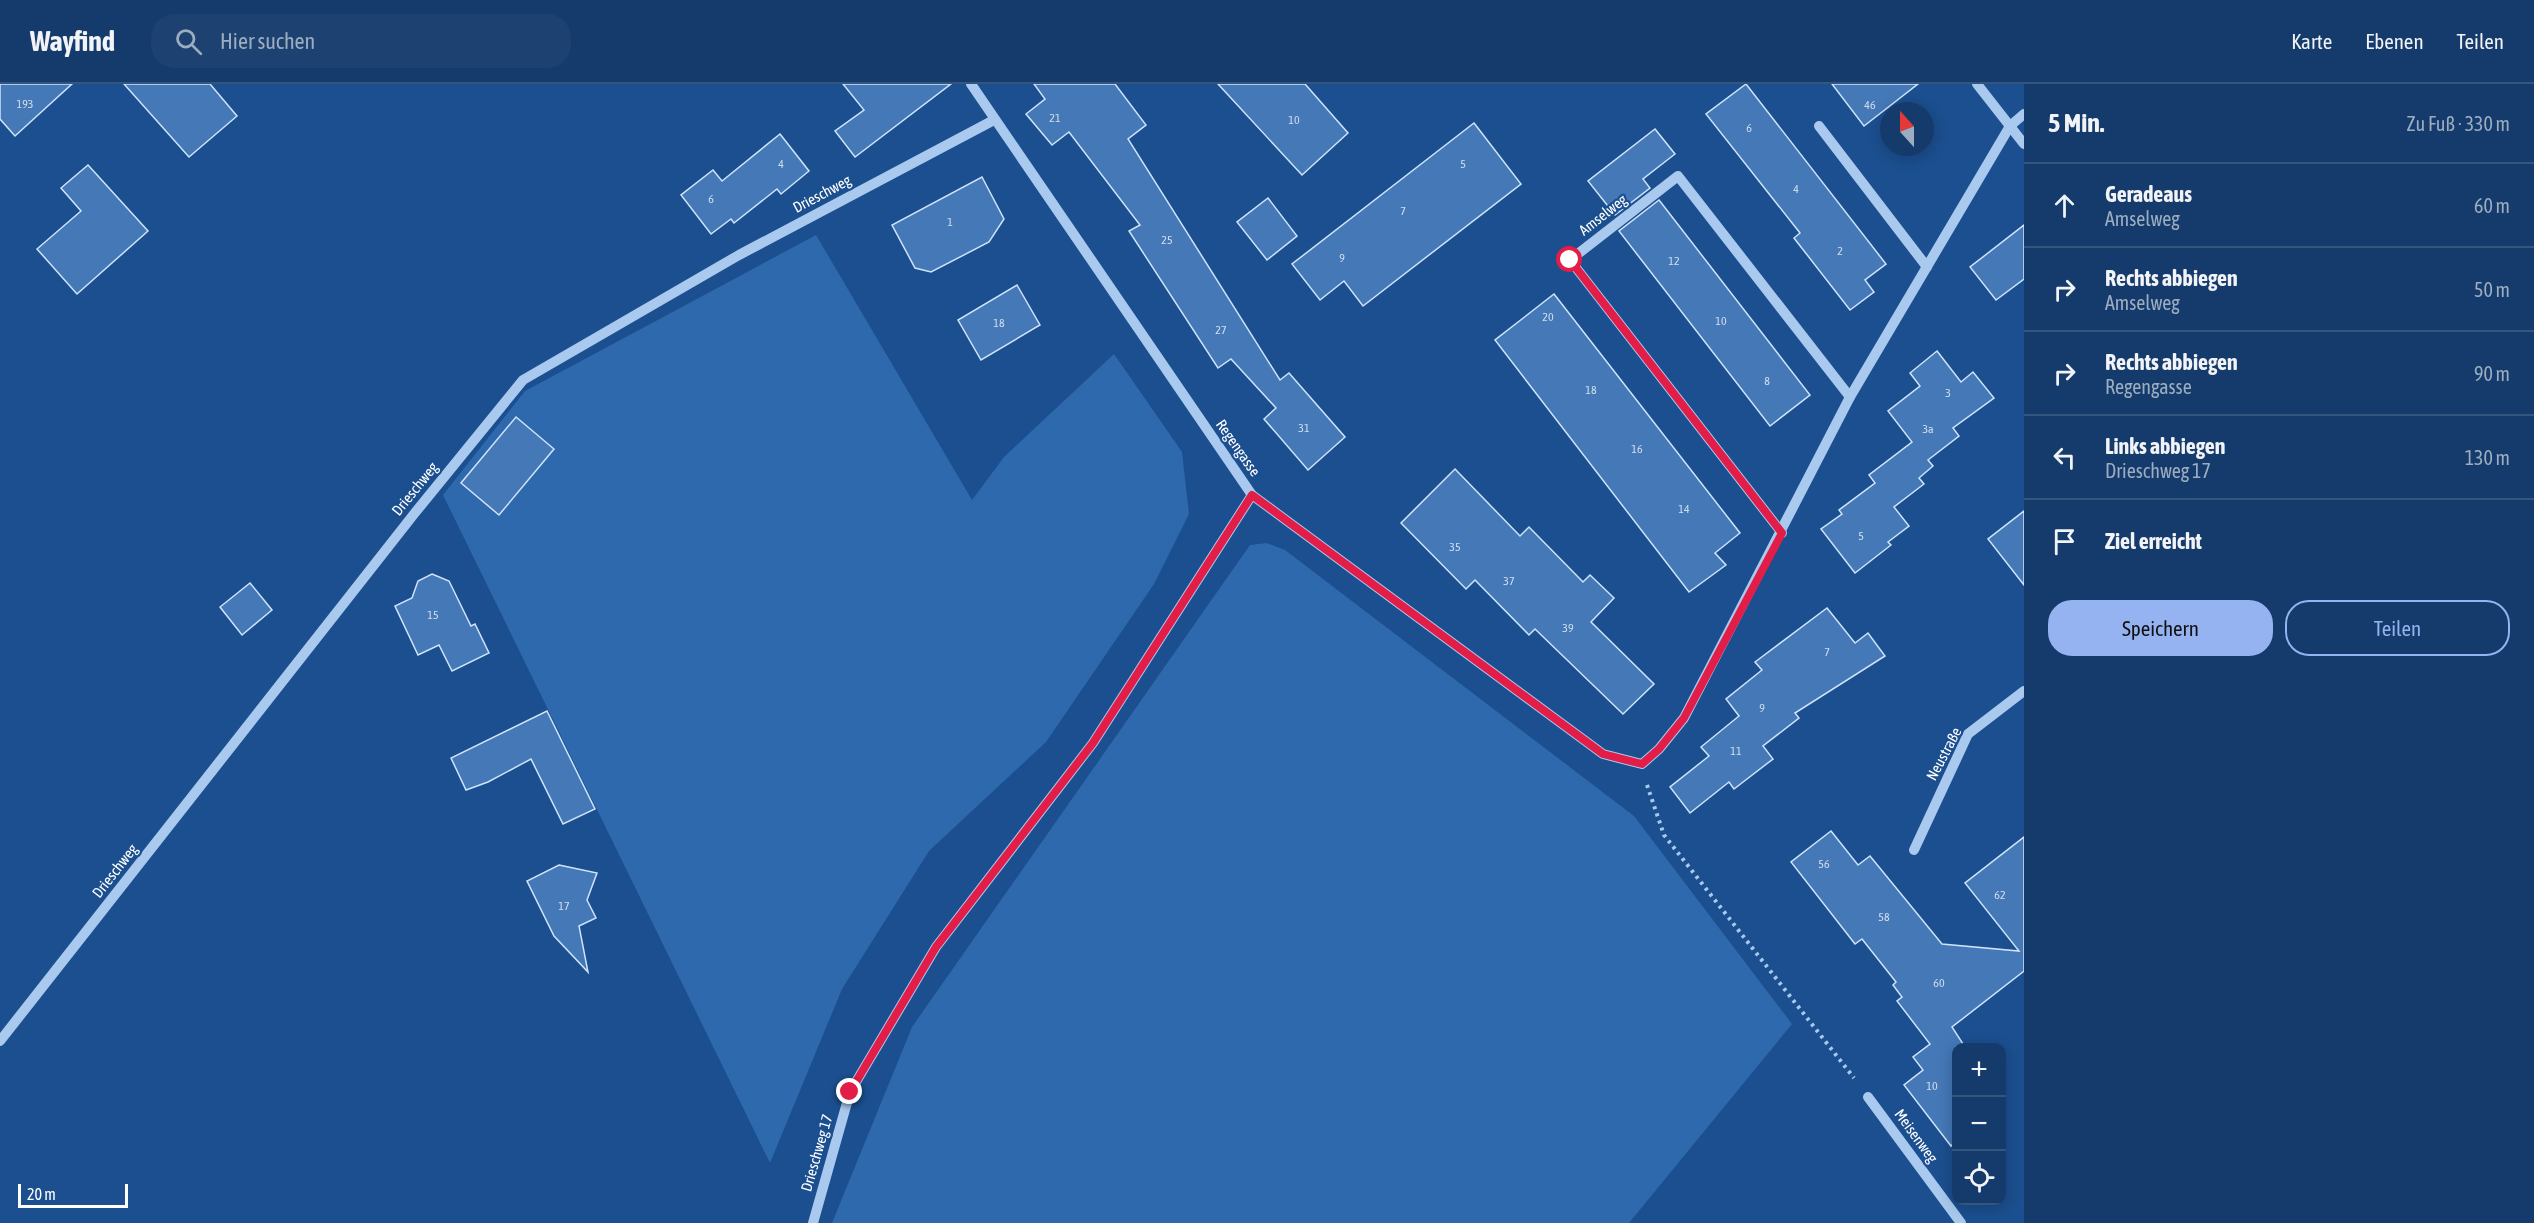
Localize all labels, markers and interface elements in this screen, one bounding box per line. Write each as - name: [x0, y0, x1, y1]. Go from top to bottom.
- search box: [151, 14, 571, 68]
- text: Wayfind: [30, 25, 115, 57]
- icon: search: [172, 25, 205, 58]
- text: Hier suchen: [220, 28, 315, 54]
- text: Karte: [2291, 29, 2332, 53]
- text: Ebenen: [2365, 29, 2424, 53]
- text: Teilen: [2457, 29, 2504, 53]
- house number: 193: [17, 97, 33, 111]
- house number: 46: [1864, 98, 1876, 112]
- north arrow: [1880, 102, 1934, 156]
- text: 5 Min.: [2048, 108, 2104, 138]
- house number: 21: [1049, 111, 1061, 125]
- text: Zu Fuß · 330 m: [2407, 112, 2510, 135]
- house number: 10: [1288, 113, 1300, 127]
- house number: 6: [1746, 121, 1752, 135]
- house number: 4: [778, 157, 784, 171]
- house number: 5: [1460, 157, 1466, 171]
- street label: Drieschweg: [790, 171, 854, 216]
- text: Geradeaus: [2105, 181, 2192, 207]
- house number: 4: [1793, 182, 1799, 196]
- icon: ahead: [2048, 189, 2081, 222]
- street label: Amselweg: [1575, 190, 1630, 239]
- house number: 6: [708, 192, 714, 206]
- text: 60 m: [2474, 194, 2510, 217]
- house number: 7: [1400, 204, 1406, 218]
- text: Amselweg: [2105, 207, 2180, 230]
- house number: 1: [947, 215, 953, 229]
- house number: 25: [1161, 233, 1173, 247]
- house number: 2: [1837, 244, 1843, 258]
- route start: [1556, 246, 1582, 272]
- house number: 9: [1339, 251, 1345, 265]
- house number: 12: [1668, 254, 1680, 268]
- text: Rechts abbiegen: [2105, 265, 2238, 291]
- icon: right: [2048, 273, 2081, 306]
- text: 50 m: [2474, 278, 2510, 301]
- text: Amselweg: [2105, 291, 2180, 314]
- house number: 20: [1542, 310, 1554, 324]
- house number: 10: [1715, 314, 1727, 328]
- house number: 18: [993, 316, 1005, 330]
- house number: 27: [1215, 323, 1227, 337]
- text: Rechts abbiegen: [2105, 349, 2238, 375]
- icon: right: [2048, 357, 2081, 390]
- text: 90 m: [2474, 362, 2510, 385]
- house number: 8: [1764, 374, 1770, 388]
- text: Regengasse: [2105, 375, 2192, 398]
- house number: 18: [1585, 383, 1597, 397]
- house number: 3: [1945, 386, 1951, 400]
- street label: Regengasse: [1213, 416, 1264, 479]
- house number: 31: [1298, 421, 1310, 435]
- house number: 3a: [1922, 422, 1934, 436]
- text: Links abbiegen: [2105, 433, 2226, 459]
- icon: left: [2048, 441, 2081, 474]
- house number: 16: [1631, 442, 1643, 456]
- text: 130 m: [2465, 446, 2510, 469]
- street label: Drieschweg: [388, 458, 441, 519]
- text: Drieschweg 17: [2105, 459, 2211, 482]
- house number: 14: [1678, 502, 1690, 516]
- icon: arrive: [2048, 525, 2081, 558]
- text: Ziel erreicht: [2105, 528, 2202, 554]
- house number: 5: [1858, 529, 1864, 543]
- house number: 35: [1449, 540, 1461, 554]
- house number: 37: [1503, 574, 1515, 588]
- button: Speichern: [2048, 600, 2273, 656]
- button: Teilen: [2285, 600, 2510, 656]
- house number: 15: [427, 608, 439, 622]
- house number: 39: [1562, 621, 1574, 635]
- house number: 7: [1824, 645, 1830, 659]
- house number: 9: [1759, 701, 1765, 715]
- street label: Neustraße: [1923, 724, 1965, 783]
- house number: 11: [1730, 744, 1742, 758]
- street label: Drieschweg: [88, 840, 141, 901]
- house number: 56: [1818, 857, 1830, 871]
- house number: 62: [1994, 888, 2006, 902]
- house number: 17: [558, 899, 570, 913]
- house number: 58: [1878, 910, 1890, 924]
- house number: 60: [1933, 976, 1945, 990]
- map controls: [1952, 1043, 2006, 1205]
- button: +: [1952, 1043, 2006, 1097]
- route end: [836, 1078, 862, 1104]
- house number: 10: [1926, 1079, 1938, 1093]
- button: −: [1952, 1097, 2006, 1151]
- street label: Meisenweg: [1891, 1106, 1942, 1166]
- street label: Drieschweg 17: [797, 1112, 836, 1193]
- button: locate: [1952, 1151, 2006, 1205]
- scale bar: [18, 1181, 128, 1208]
- text: 20 m: [27, 1185, 56, 1203]

